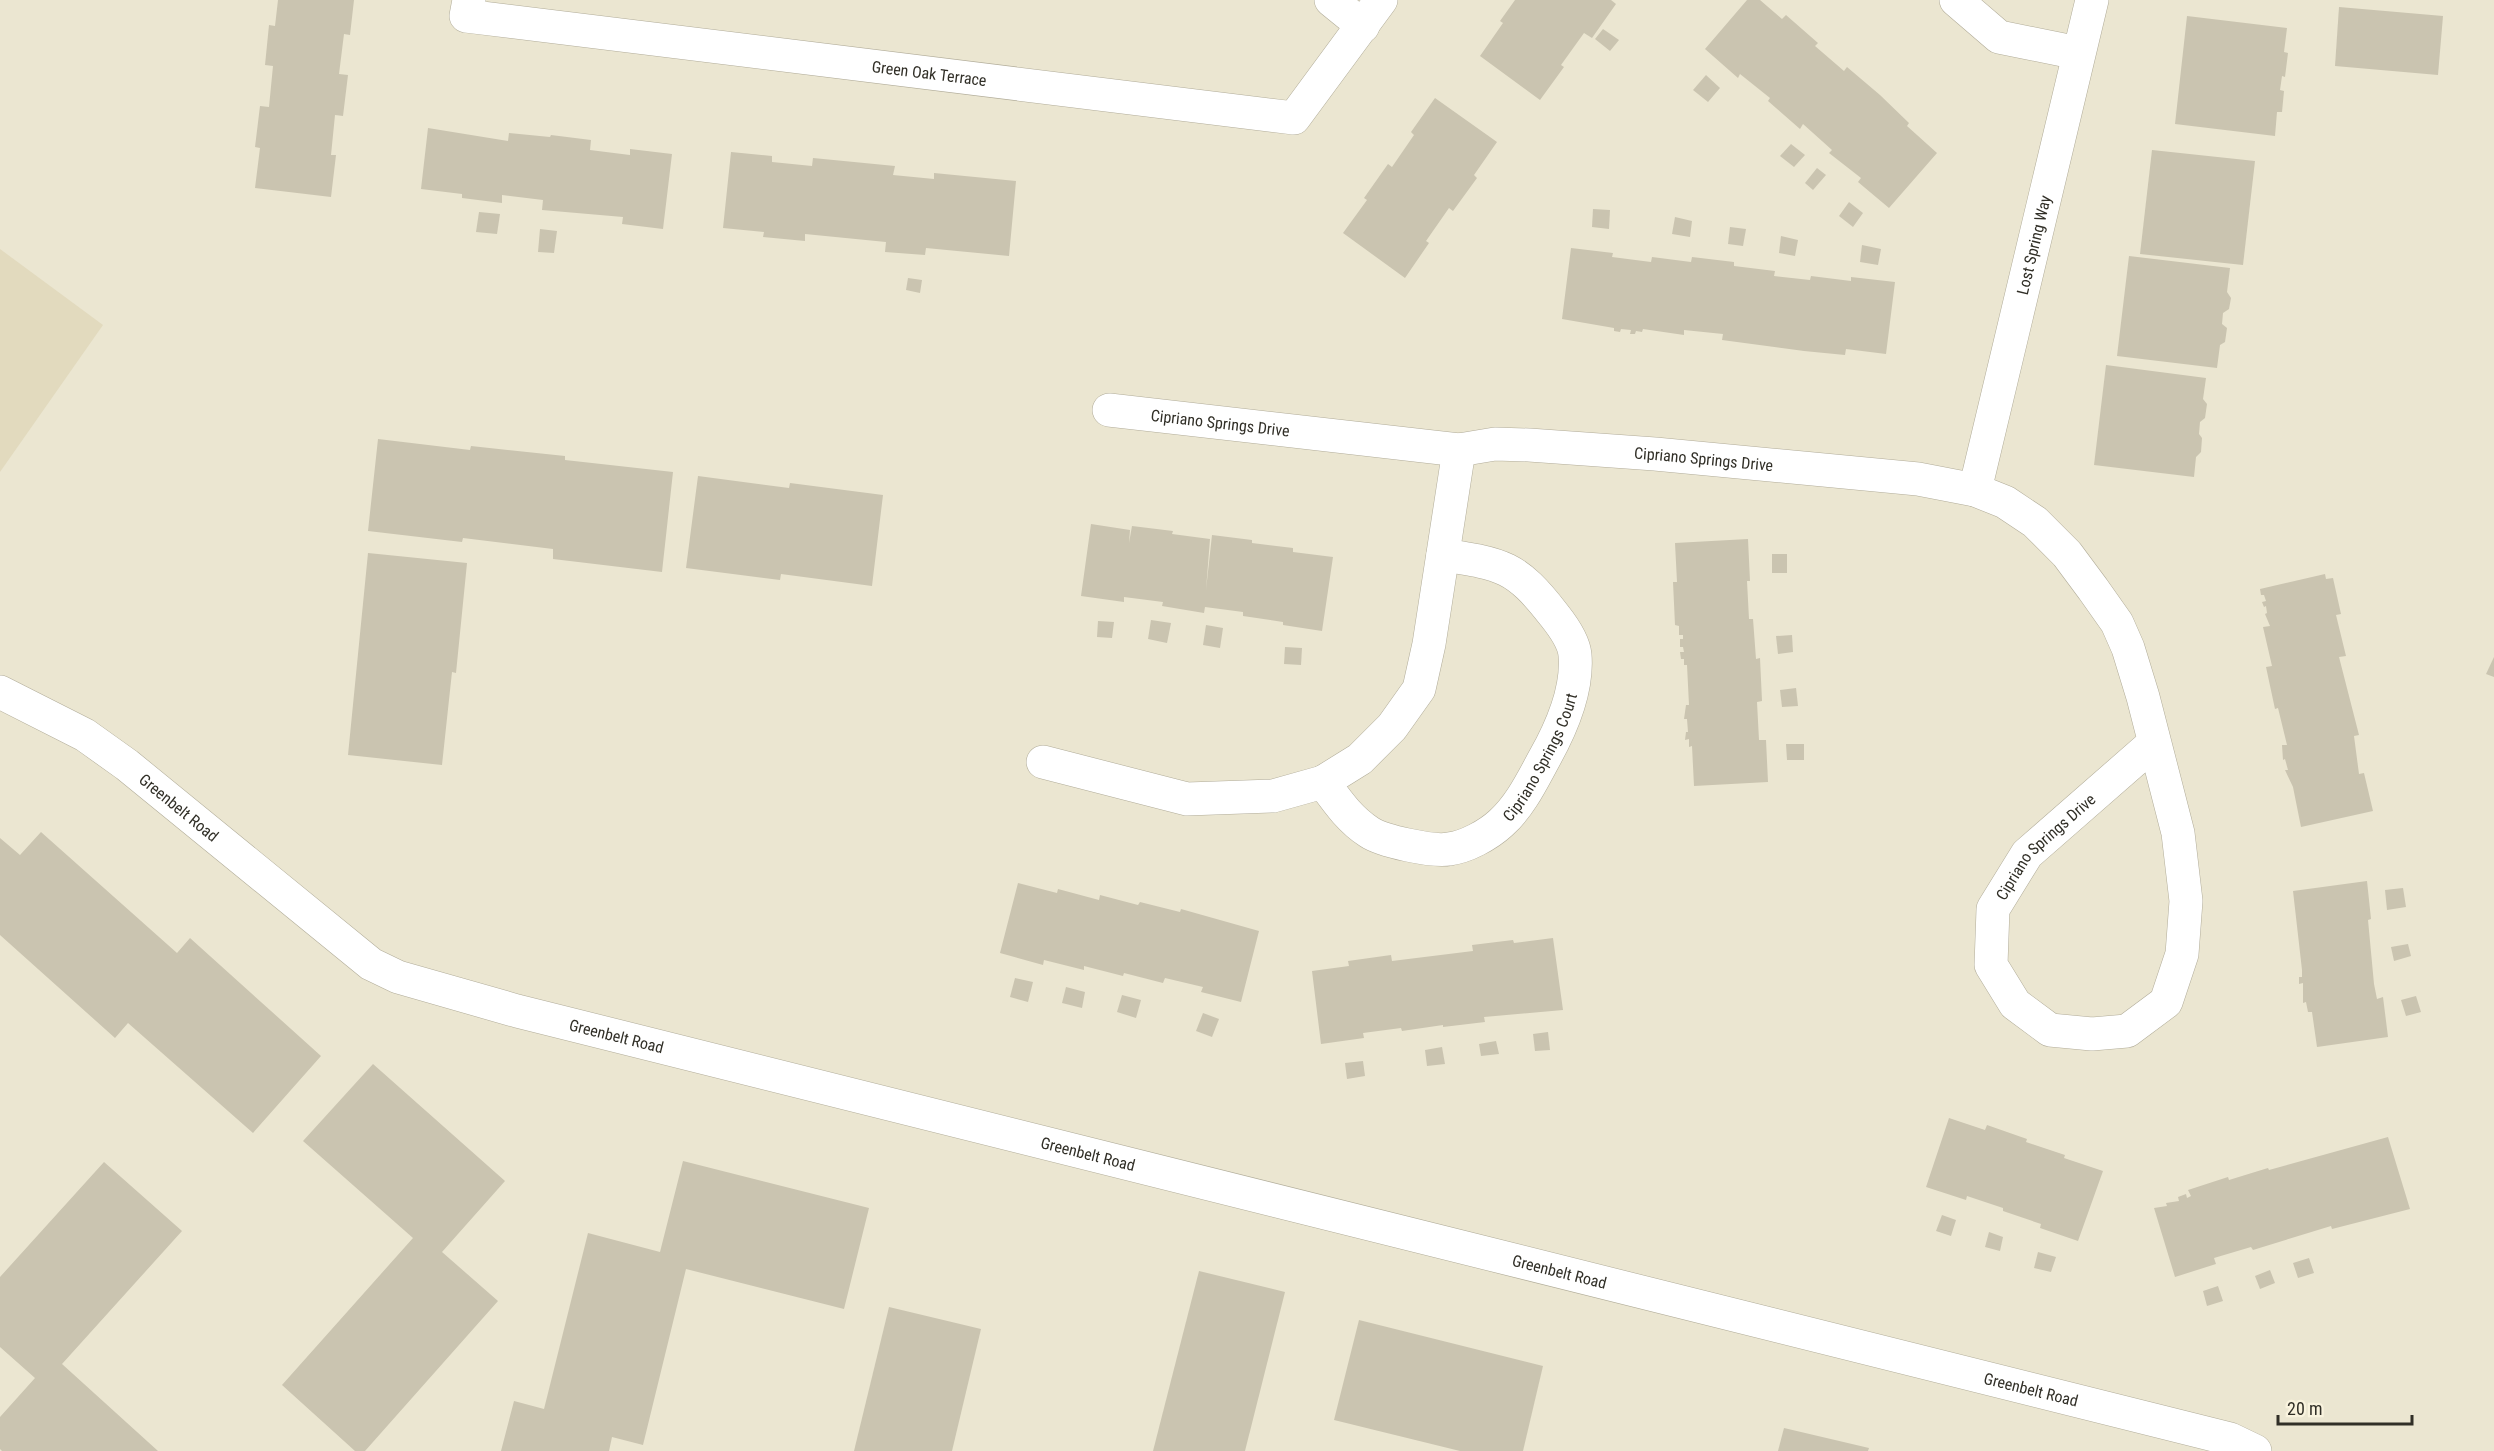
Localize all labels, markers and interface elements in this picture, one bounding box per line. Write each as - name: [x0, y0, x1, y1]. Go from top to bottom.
- street label: Green Oak Terrace: [871, 57, 988, 90]
- street label: Lost Spring Way: [2012, 193, 2055, 296]
- street label: Cipriano Springs Drive: [1150, 405, 1291, 440]
- street label: Cipriano Springs Drive: [1633, 443, 1774, 475]
- street label: Cipriano Springs Court: [1499, 691, 1581, 825]
- street label: Greenbelt Road: [136, 770, 222, 845]
- street label: Cipriano Springs Drive: [1991, 789, 2099, 903]
- street label: Greenbelt Road: [567, 1015, 666, 1057]
- street label: Greenbelt Road: [1039, 1133, 1137, 1175]
- street label: Greenbelt Road: [1510, 1251, 1609, 1292]
- street label: Greenbelt Road: [1982, 1368, 2080, 1410]
- scale bar: [2278, 1388, 2412, 1426]
- text: 20 m: [2287, 1398, 2322, 1419]

